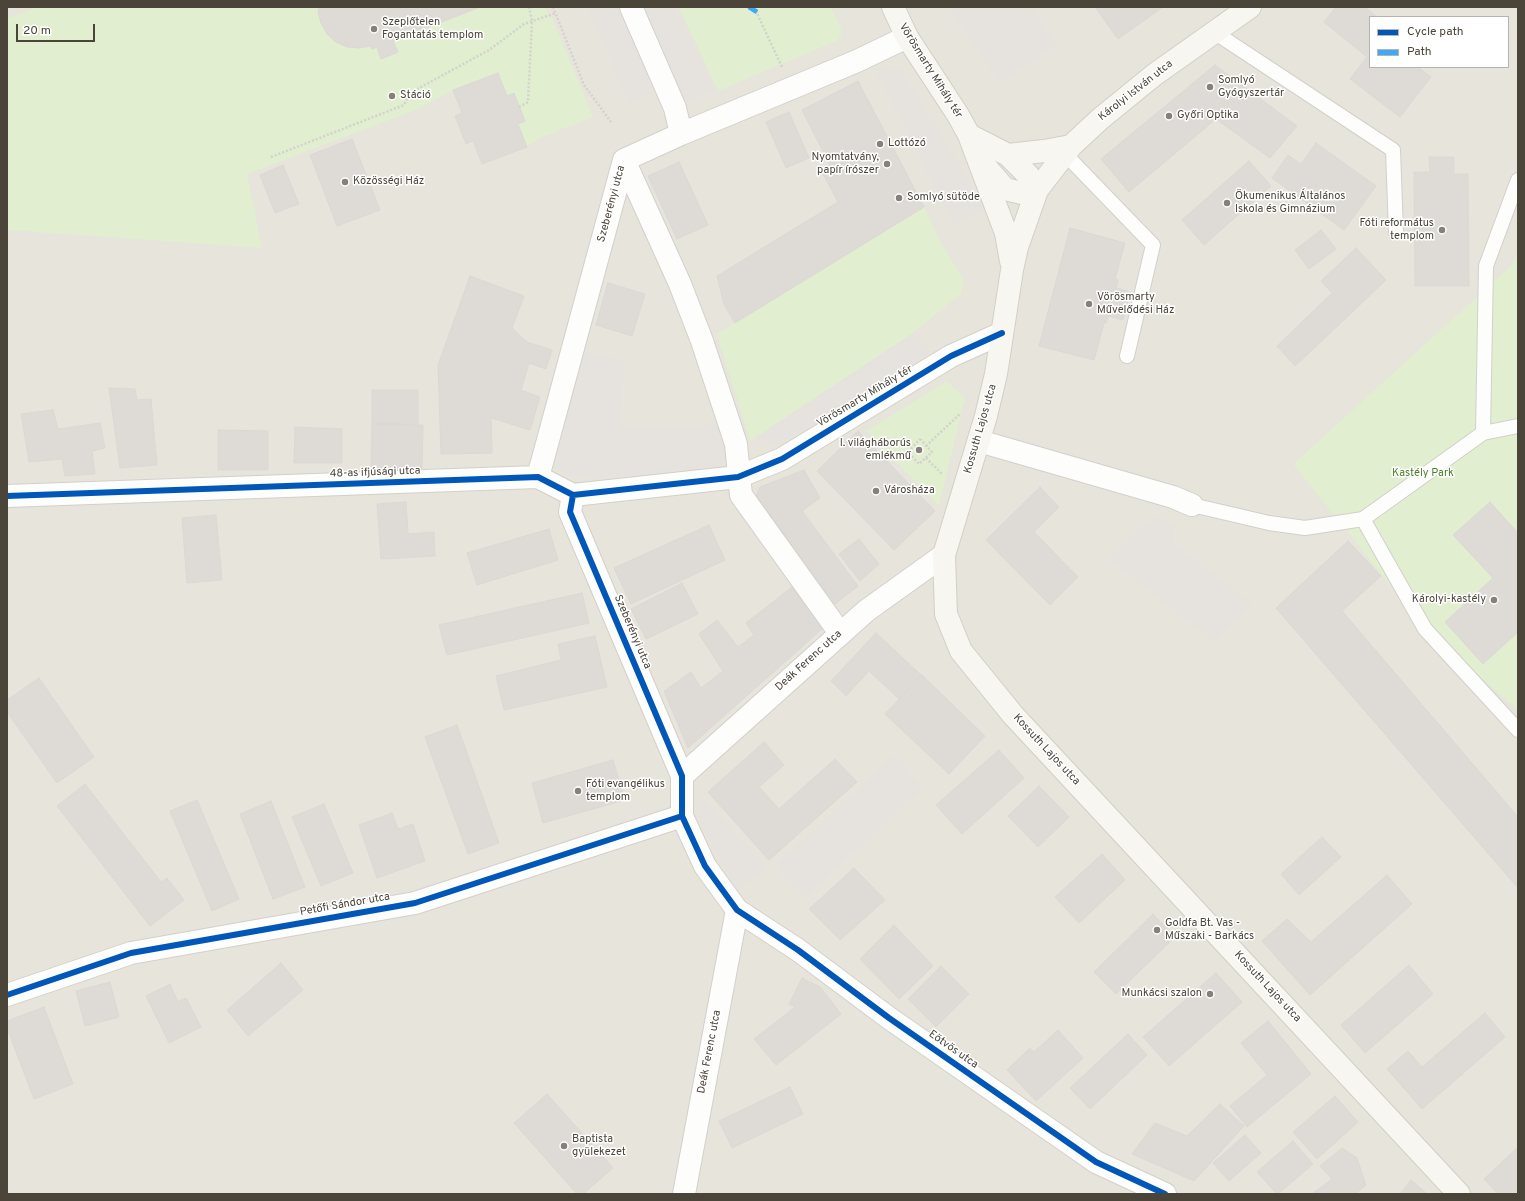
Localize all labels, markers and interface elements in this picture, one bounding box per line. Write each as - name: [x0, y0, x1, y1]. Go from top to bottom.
- scale bar: [18, 16, 97, 42]
- place label: Szeplőtelen Fogantatás templom: [382, 16, 483, 42]
- legend: [1369, 16, 1509, 68]
- street label: Vörösmarty Mihály tér: [895, 21, 965, 121]
- text: 20 m: [23, 23, 51, 39]
- marker: Szeplőtelen Fogantatás templom: [369, 24, 379, 34]
- text: Cycle path: [1407, 24, 1464, 40]
- text: Path: [1407, 44, 1432, 60]
- street label: Károlyi István utca: [1096, 58, 1176, 124]
- place label: Somlyó Gyógyszertár: [1218, 74, 1284, 100]
- marker: Somlyó Gyógyszertár: [1205, 82, 1215, 92]
- place label: Stáció: [400, 89, 431, 103]
- marker: Stáció: [387, 91, 397, 101]
- place label: Győri Optika: [1177, 109, 1238, 123]
- marker: Győri Optika: [1164, 111, 1174, 121]
- place label: Lottózó: [888, 137, 926, 151]
- marker: Lottózó: [875, 139, 885, 149]
- place label: Nyomtatvány, papír írószer: [811, 151, 879, 177]
- marker: Nyomtatvány, papír írószer: [882, 159, 892, 169]
- street label: Szeberényi utca: [595, 164, 629, 244]
- place label: Közösségi Ház: [353, 175, 424, 189]
- marker: Közösségi Ház: [340, 177, 350, 187]
- place label: Ökumenikus Általános Iskola és Gimnázium: [1235, 190, 1345, 216]
- place label: Somlyó sütöde: [907, 191, 980, 205]
- marker: Somlyó sütöde: [894, 193, 904, 203]
- marker: Ökumenikus Általános Iskola és Gimnázium: [1222, 198, 1232, 208]
- place label: Fóti református templom: [1360, 217, 1434, 243]
- marker: Fóti református templom: [1437, 225, 1447, 235]
- place label: Vörösmarty Művelődési Ház: [1097, 291, 1174, 317]
- marker: Vörösmarty Művelődési Ház: [1084, 299, 1094, 309]
- street label: Vörösmarty Mihály tér: [815, 363, 915, 431]
- street label: Kossuth Lajos utca: [962, 383, 1000, 475]
- place label: I. világháborús emlékmű: [840, 437, 911, 463]
- marker: I. világháborús emlékmű: [914, 445, 924, 455]
- street label: 48-as ifjúsági utca: [329, 465, 421, 481]
- park label: Kastély Park: [1392, 467, 1454, 481]
- place label: Városháza: [884, 484, 935, 498]
- marker: Városháza: [871, 486, 881, 496]
- street label: Szeberényi utca: [610, 593, 654, 671]
- place label: Károlyi-kastély: [1412, 593, 1486, 607]
- marker: Károlyi-kastély: [1489, 595, 1499, 605]
- street label: Deák Ferenc utca: [773, 628, 845, 694]
- street label: Kossuth Lajos utca: [1010, 712, 1082, 788]
- place label: Fóti evangélikus templom: [586, 778, 665, 804]
- marker: Fóti evangélikus templom: [573, 786, 583, 796]
- street label: Petőfi Sándor utca: [299, 891, 391, 919]
- place label: Goldfa Bt. Vas - Műszaki - Barkács: [1165, 917, 1254, 943]
- marker: Goldfa Bt. Vas - Műszaki - Barkács: [1152, 925, 1162, 935]
- street label: Kossuth Lajos utca: [1231, 949, 1303, 1025]
- place label: Munkácsi szalon: [1122, 987, 1202, 1001]
- marker: Munkácsi szalon: [1205, 989, 1215, 999]
- street label: Deák Ferenc utca: [695, 1009, 725, 1095]
- street label: Eötvös utca: [926, 1028, 980, 1072]
- place label: Baptista gyülekezet: [572, 1133, 626, 1159]
- marker: Baptista gyülekezet: [559, 1141, 569, 1151]

